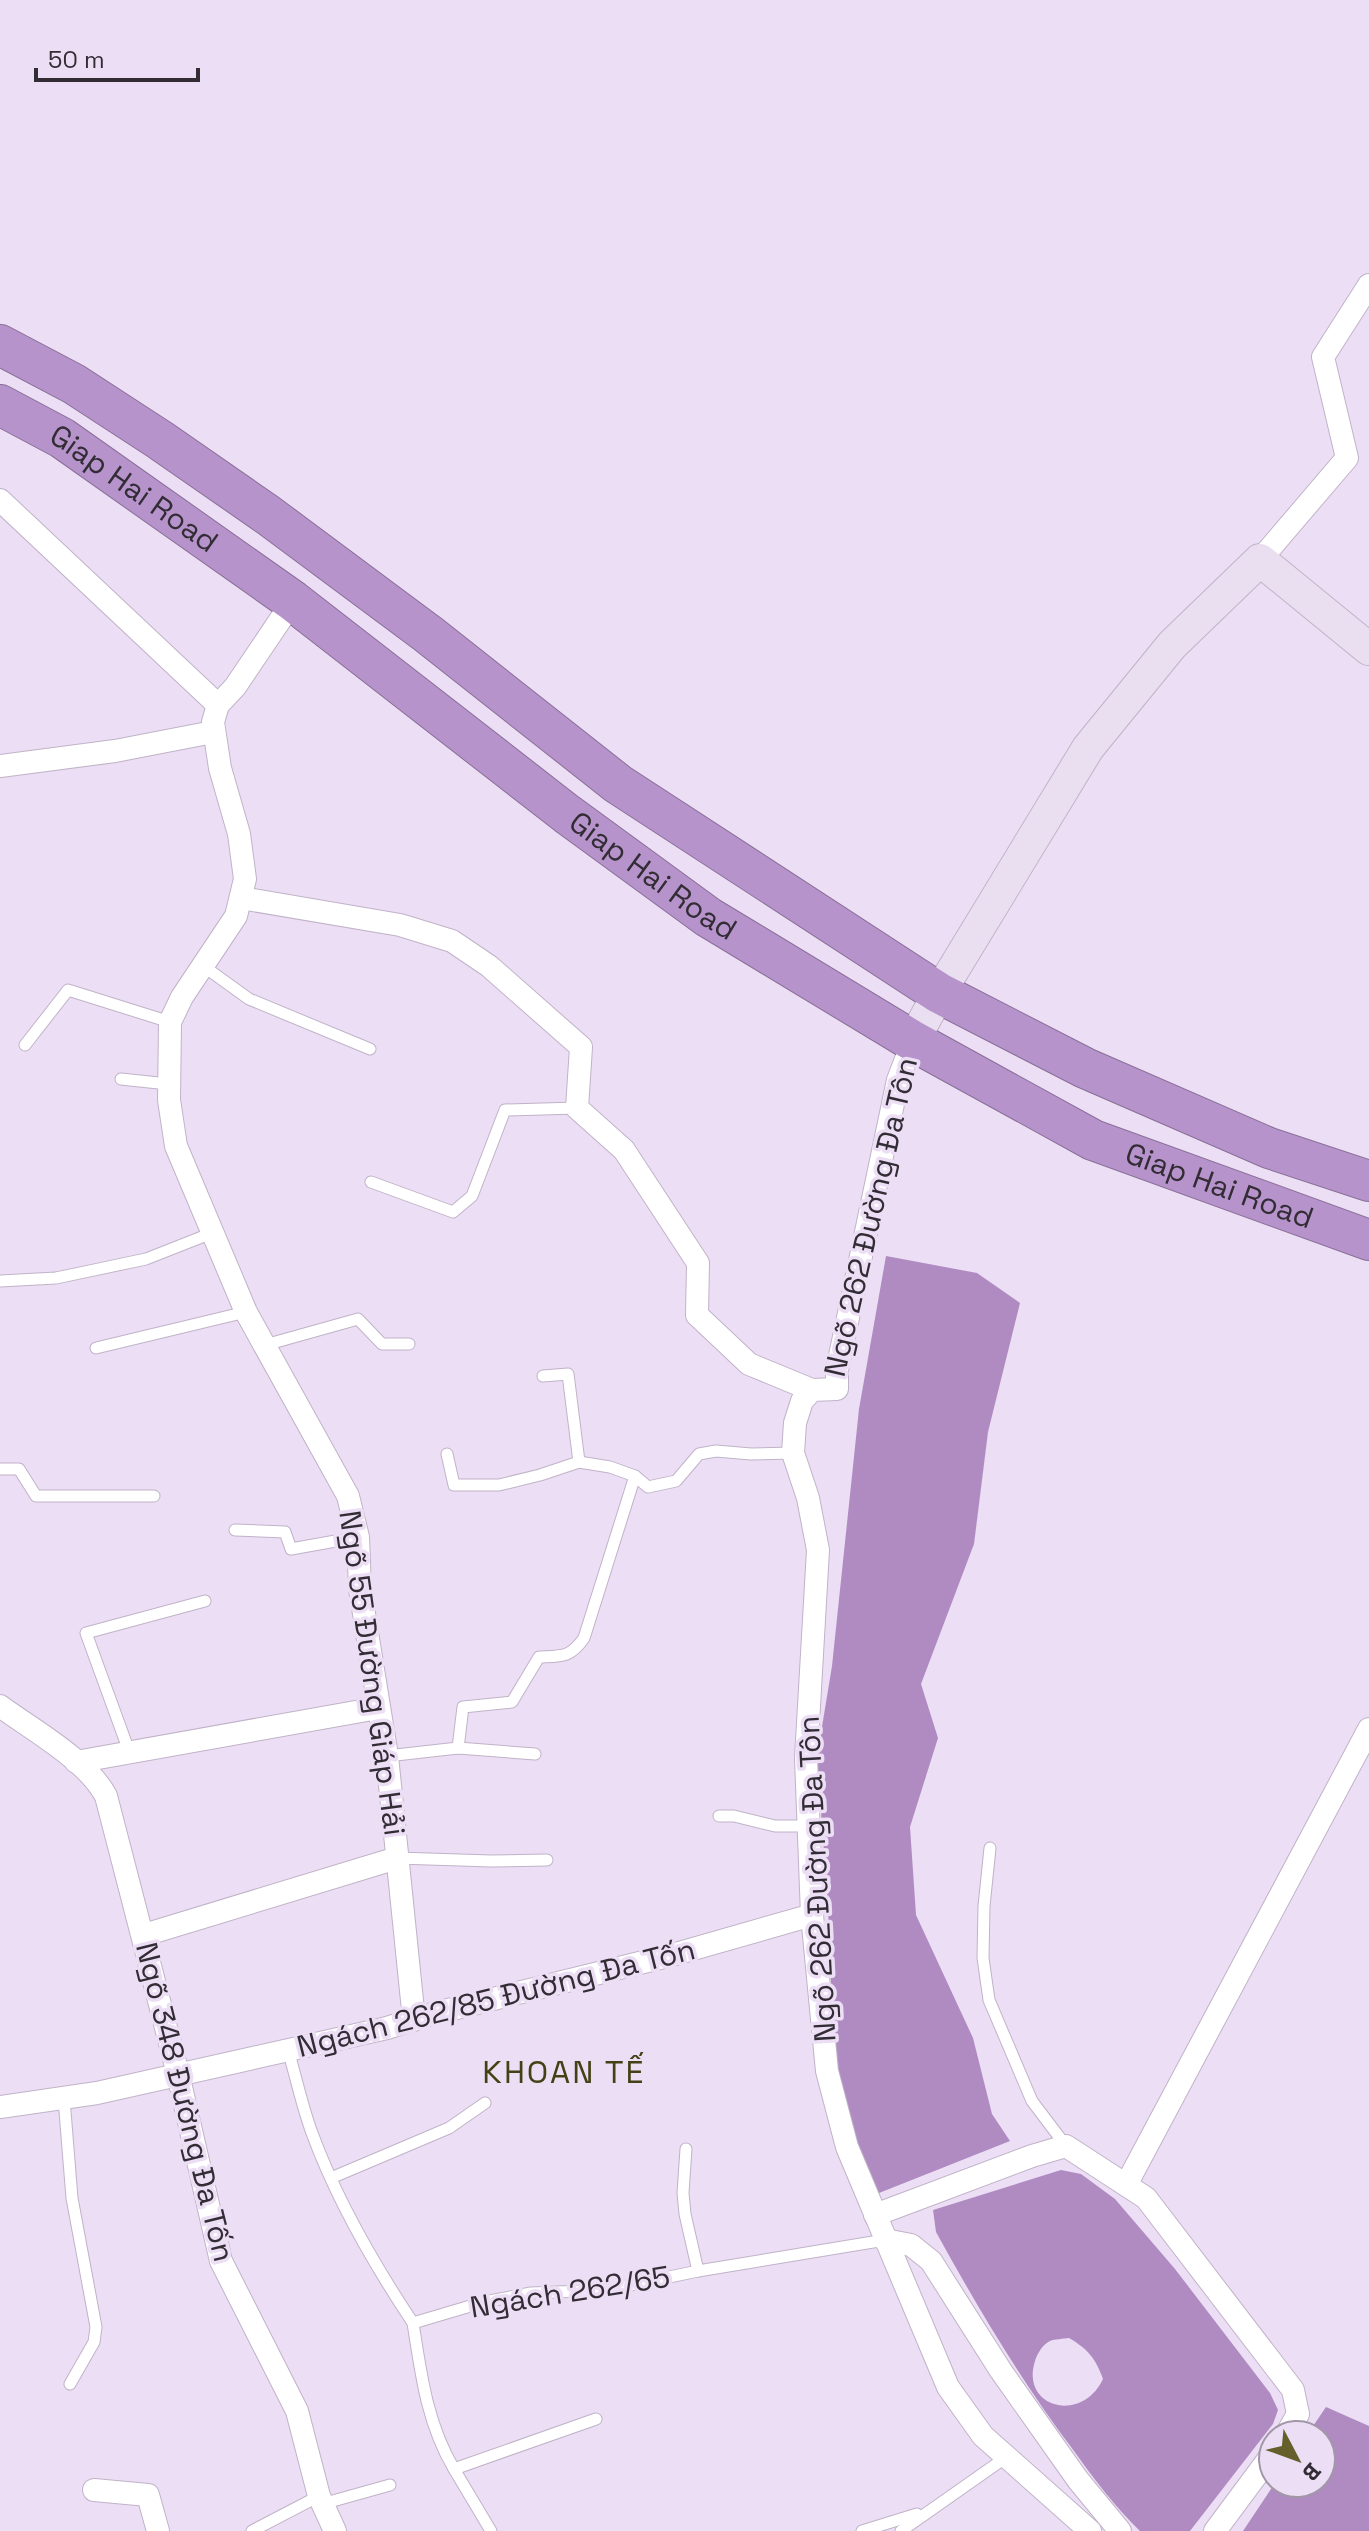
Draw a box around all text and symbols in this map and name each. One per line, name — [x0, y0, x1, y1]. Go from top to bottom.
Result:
scale bar — [36, 32, 198, 82]
text: 50 m — [48, 44, 105, 75]
street label: Giap Hai Road — [44, 415, 226, 561]
street label: Giap Hai Road — [562, 802, 744, 949]
street label: Ngõ 262 Đường Đa Tôn — [815, 1053, 926, 1380]
street label: Giap Hai Road — [1120, 1133, 1319, 1237]
street label: Ngõ 55 Đường Giáp Hải — [330, 1508, 415, 1838]
street label: Ngõ 262 Đường Đa Tôn — [788, 1715, 845, 2043]
street label: Ngách 262/85 Đường Đa Tốn — [293, 1929, 699, 2066]
street label: Ngõ 348 Đường Đa Tốn — [127, 1938, 244, 2266]
district label: KHOAN TẾ — [482, 2052, 646, 2092]
street label: Ngách 262/65 — [467, 2256, 673, 2327]
north arrow — [1257, 2419, 1337, 2499]
text: B — [1297, 2457, 1327, 2487]

